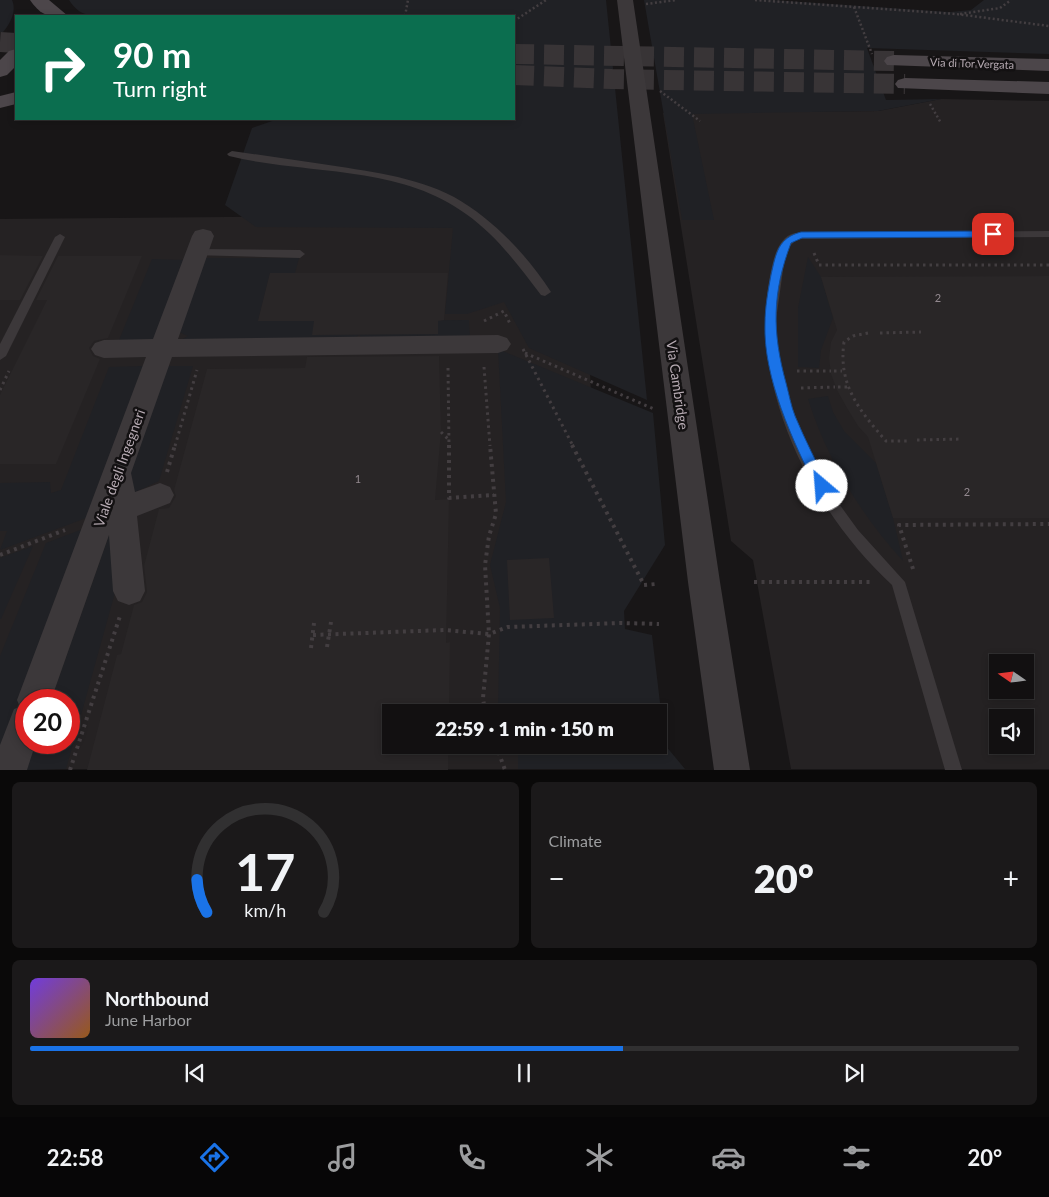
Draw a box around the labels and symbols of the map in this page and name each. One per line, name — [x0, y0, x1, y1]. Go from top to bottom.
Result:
street label: Via di Tor Vergata — [930, 55, 1014, 71]
pin — [972, 213, 1014, 255]
house number: 2 — [935, 291, 941, 304]
street label: Via Cambridge — [663, 339, 693, 431]
street label: Viale degli Ingegneri — [90, 407, 148, 529]
position arrow — [795, 459, 847, 511]
house number: 1 — [355, 472, 361, 485]
house number: 2 — [964, 485, 970, 498]
north arrow — [989, 654, 1034, 699]
speed limit sign: 20 — [15, 689, 80, 754]

